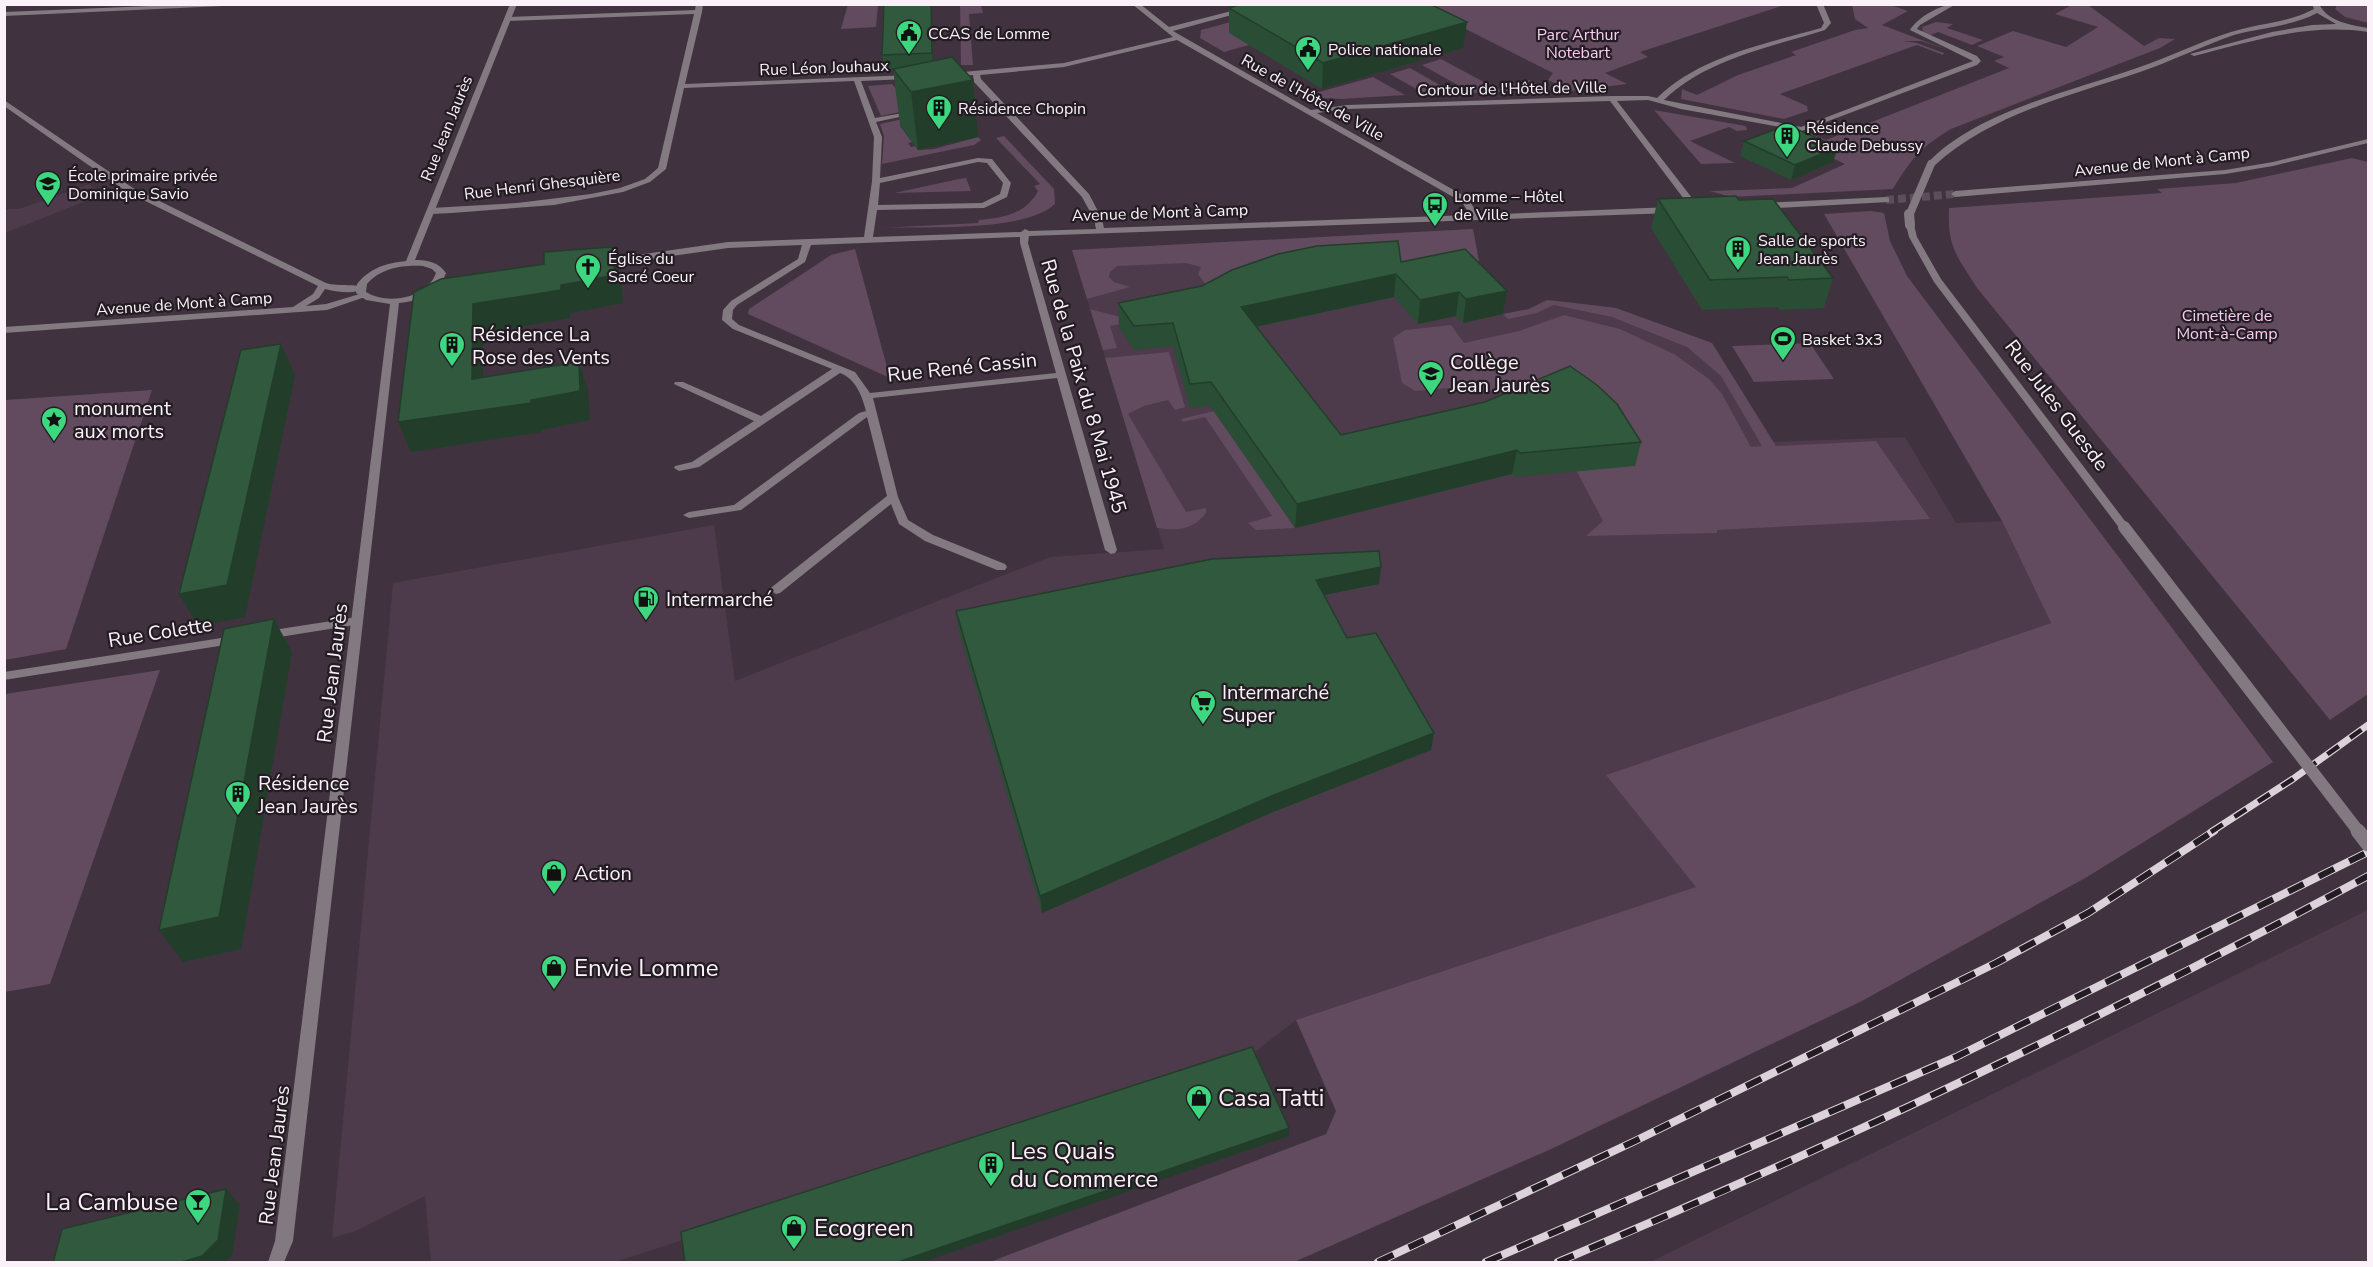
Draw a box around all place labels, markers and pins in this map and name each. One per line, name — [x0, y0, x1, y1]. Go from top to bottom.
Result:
public building icon: CCAS de Lomme — [894, 18, 924, 56]
place label: CCAS de Lomme — [928, 23, 1050, 45]
public building icon: Police nationale — [1293, 34, 1323, 72]
place label: Police nationale — [1328, 39, 1442, 61]
building icon: Résidence Chopin — [924, 93, 954, 131]
place label: Résidence Chopin — [958, 98, 1086, 120]
place label: Résidence Claude Debussy — [1806, 117, 1924, 157]
building icon: Résidence Claude Debussy — [1772, 121, 1802, 159]
place label: École primaire privée Dominique Savio — [68, 165, 218, 205]
school or university icon: École primaire privée Dominique Savio — [33, 169, 63, 207]
place label: Lomme – Hôtel de Ville — [1454, 186, 1564, 226]
bus stop icon: Lomme – Hôtel de Ville — [1420, 190, 1450, 228]
place label: Salle de sports Jean Jaurès — [1757, 230, 1866, 270]
building icon: Salle de sports Jean Jaurès — [1723, 234, 1753, 272]
place label: Église du Sacré Coeur — [608, 248, 695, 288]
church icon: Église du Sacré Coeur — [573, 252, 603, 290]
place label: Résidence La Rose des Vents — [472, 321, 610, 371]
sports icon: Basket 3x3 — [1768, 324, 1798, 362]
place label: Basket 3x3 — [1802, 329, 1883, 351]
building icon: Résidence La Rose des Vents — [437, 330, 467, 368]
place label: Collège Jean Jaurès — [1449, 349, 1550, 399]
school or university icon: Collège Jean Jaurès — [1416, 359, 1446, 397]
place label: monument aux morts — [74, 395, 172, 445]
place icon: monument aux morts — [39, 405, 69, 443]
fuel station icon: Intermarché — [631, 584, 661, 622]
place label: Intermarché — [666, 586, 773, 613]
place label: Intermarché Super — [1222, 679, 1329, 729]
supermarket icon: Intermarché Super — [1188, 688, 1218, 726]
place label: Résidence Jean Jaurès — [257, 770, 358, 820]
building icon: Résidence Jean Jaurès — [223, 779, 253, 817]
shop icon: Action — [539, 858, 569, 896]
place label: Action — [574, 860, 632, 887]
place label: Envie Lomme — [574, 952, 718, 984]
shop icon: Envie Lomme — [539, 953, 569, 991]
place label: Casa Tatti — [1218, 1082, 1324, 1114]
shop icon: Casa Tatti — [1184, 1083, 1214, 1121]
place label: Les Quais du Commerce — [1010, 1135, 1158, 1195]
building icon: Les Quais du Commerce — [976, 1150, 1006, 1188]
place label: La Cambuse — [45, 1186, 178, 1218]
bar icon: La Cambuse — [183, 1187, 213, 1225]
place label: Ecogreen — [814, 1212, 914, 1244]
shop icon: Ecogreen — [779, 1213, 809, 1251]

